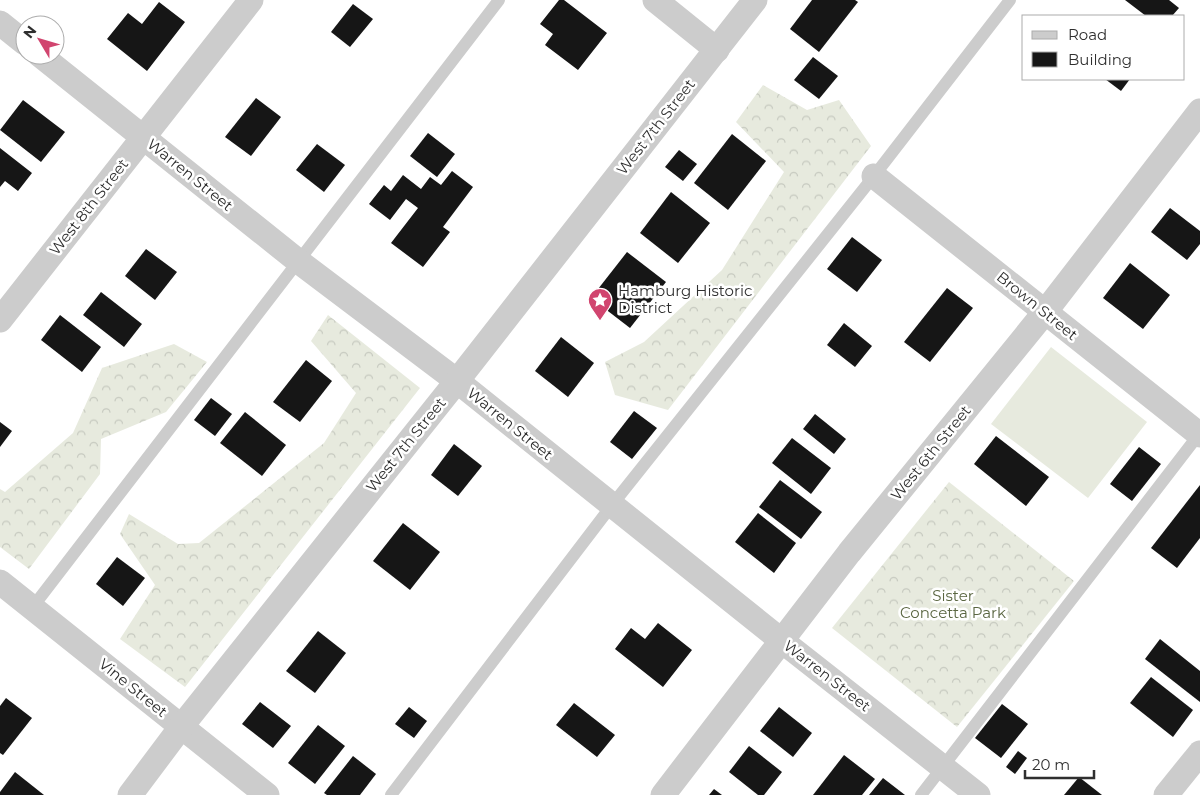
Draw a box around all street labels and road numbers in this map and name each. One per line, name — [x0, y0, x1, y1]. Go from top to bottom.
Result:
street label: West 7th Street — [612, 75, 699, 178]
street label: Warren Street — [144, 134, 237, 215]
street label: West 8th Street — [45, 155, 132, 259]
street label: Brown Street — [993, 267, 1082, 344]
street label: Warren Street — [464, 383, 557, 464]
street label: West 7th Street — [362, 393, 450, 496]
street label: West 6th Street — [886, 401, 975, 504]
street label: Warren Street — [780, 636, 874, 715]
street label: Vine Street — [95, 654, 171, 721]

